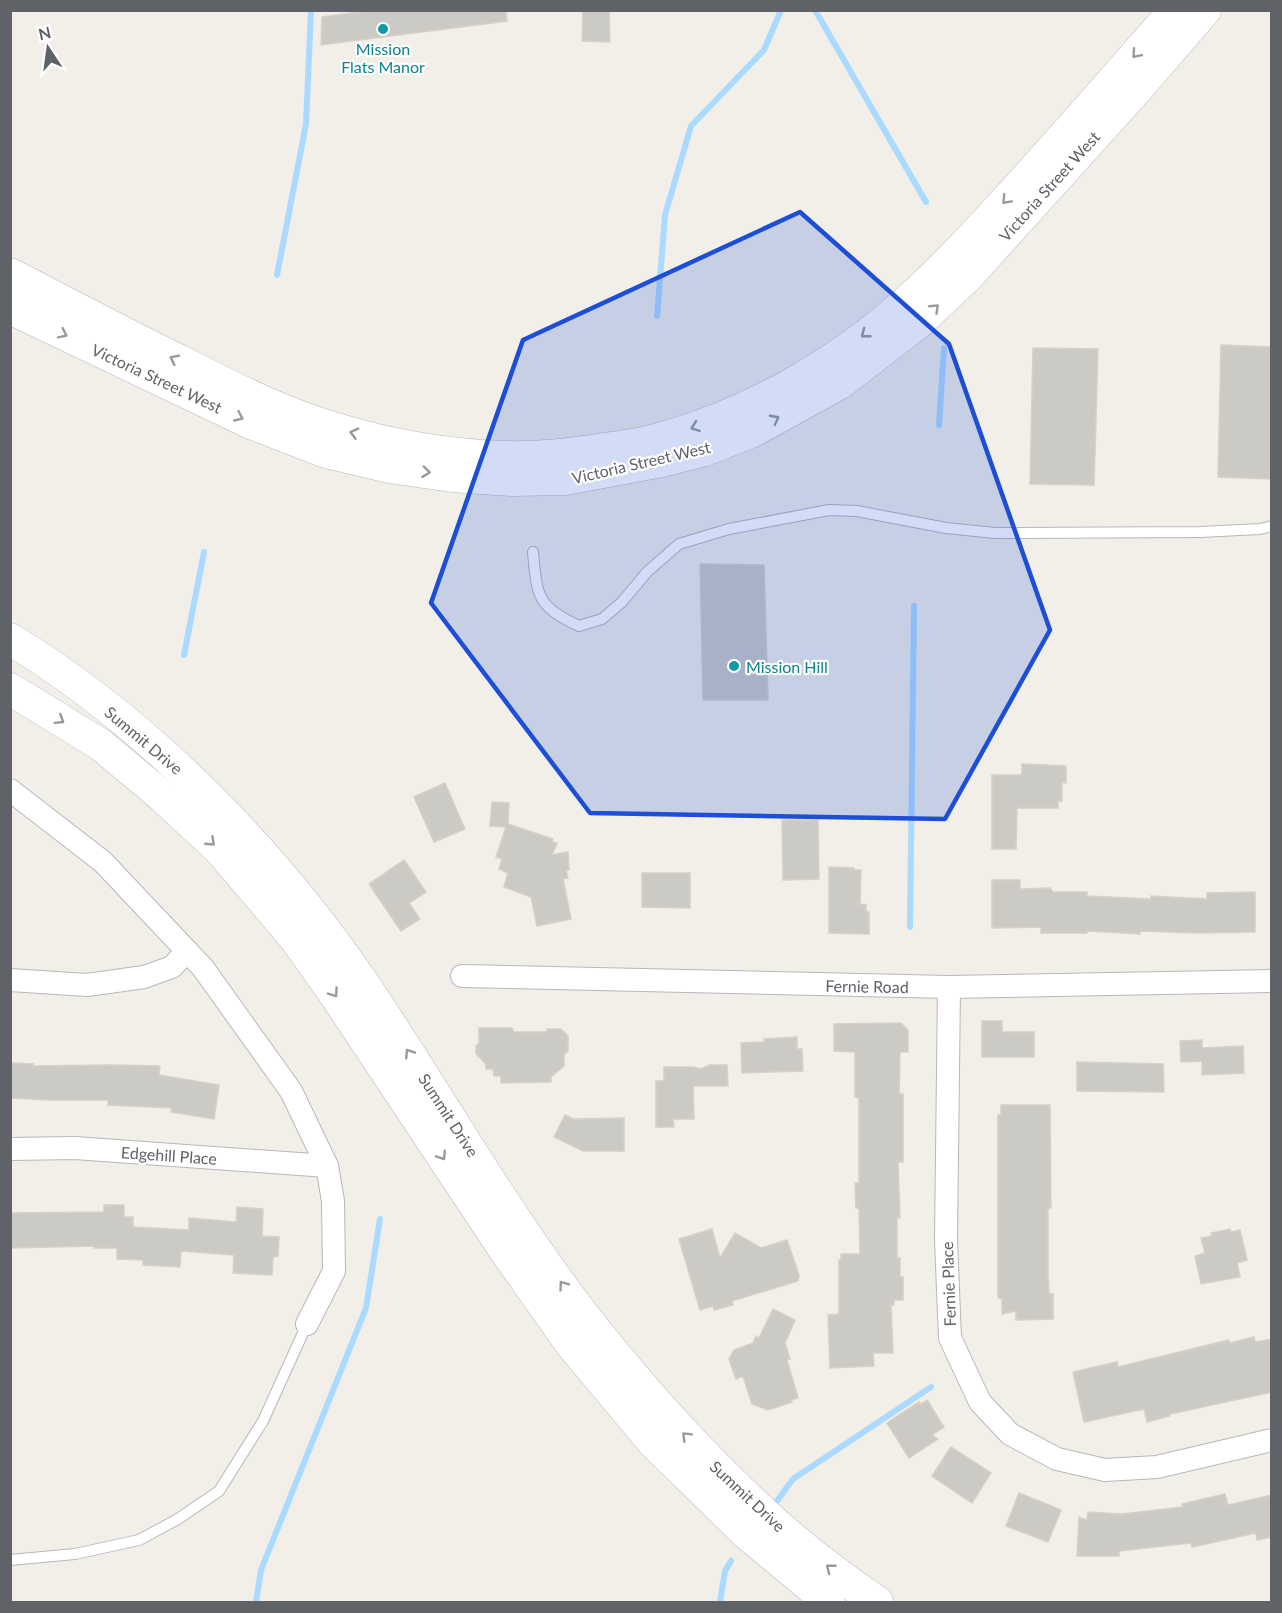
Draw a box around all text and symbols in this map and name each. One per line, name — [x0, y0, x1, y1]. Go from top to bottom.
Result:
north arrow — [18, 18, 78, 78]
text: N — [36, 22, 53, 44]
marker: Mission Flats Manor — [376, 22, 390, 36]
place label: Mission Flats Manor — [341, 39, 425, 76]
one-way arrow — [1132, 48, 1143, 58]
street label: Victoria Street West — [995, 127, 1104, 245]
one-way arrow — [1002, 193, 1013, 204]
one-way arrow — [927, 304, 938, 315]
one-way arrow — [57, 326, 68, 338]
one-way arrow — [861, 327, 872, 338]
street label: Victoria Street West — [89, 339, 225, 417]
one-way arrow — [170, 354, 181, 366]
one-way arrow — [233, 410, 244, 422]
one-way arrow — [769, 415, 780, 426]
one-way arrow — [690, 420, 701, 433]
one-way arrow — [349, 428, 359, 441]
street label: Victoria Street West — [570, 437, 712, 487]
one-way arrow — [421, 466, 430, 478]
place label: Mission Hill — [746, 657, 828, 676]
marker: Mission Hill — [727, 659, 741, 673]
street label: Summit Drive — [101, 702, 187, 778]
one-way arrow — [54, 712, 64, 724]
one-way arrow — [205, 835, 215, 846]
street label: Fernie Road — [825, 976, 909, 996]
one-way arrow — [327, 987, 338, 998]
one-way arrow — [404, 1049, 416, 1059]
street label: Summit Drive — [415, 1070, 483, 1160]
street label: Edgehill Place — [120, 1142, 218, 1168]
one-way arrow — [435, 1149, 446, 1160]
street label: Fernie Place — [937, 1241, 959, 1327]
one-way arrow — [559, 1281, 570, 1292]
one-way arrow — [683, 1433, 694, 1444]
street label: Summit Drive — [707, 1456, 789, 1536]
one-way arrow — [826, 1565, 837, 1576]

